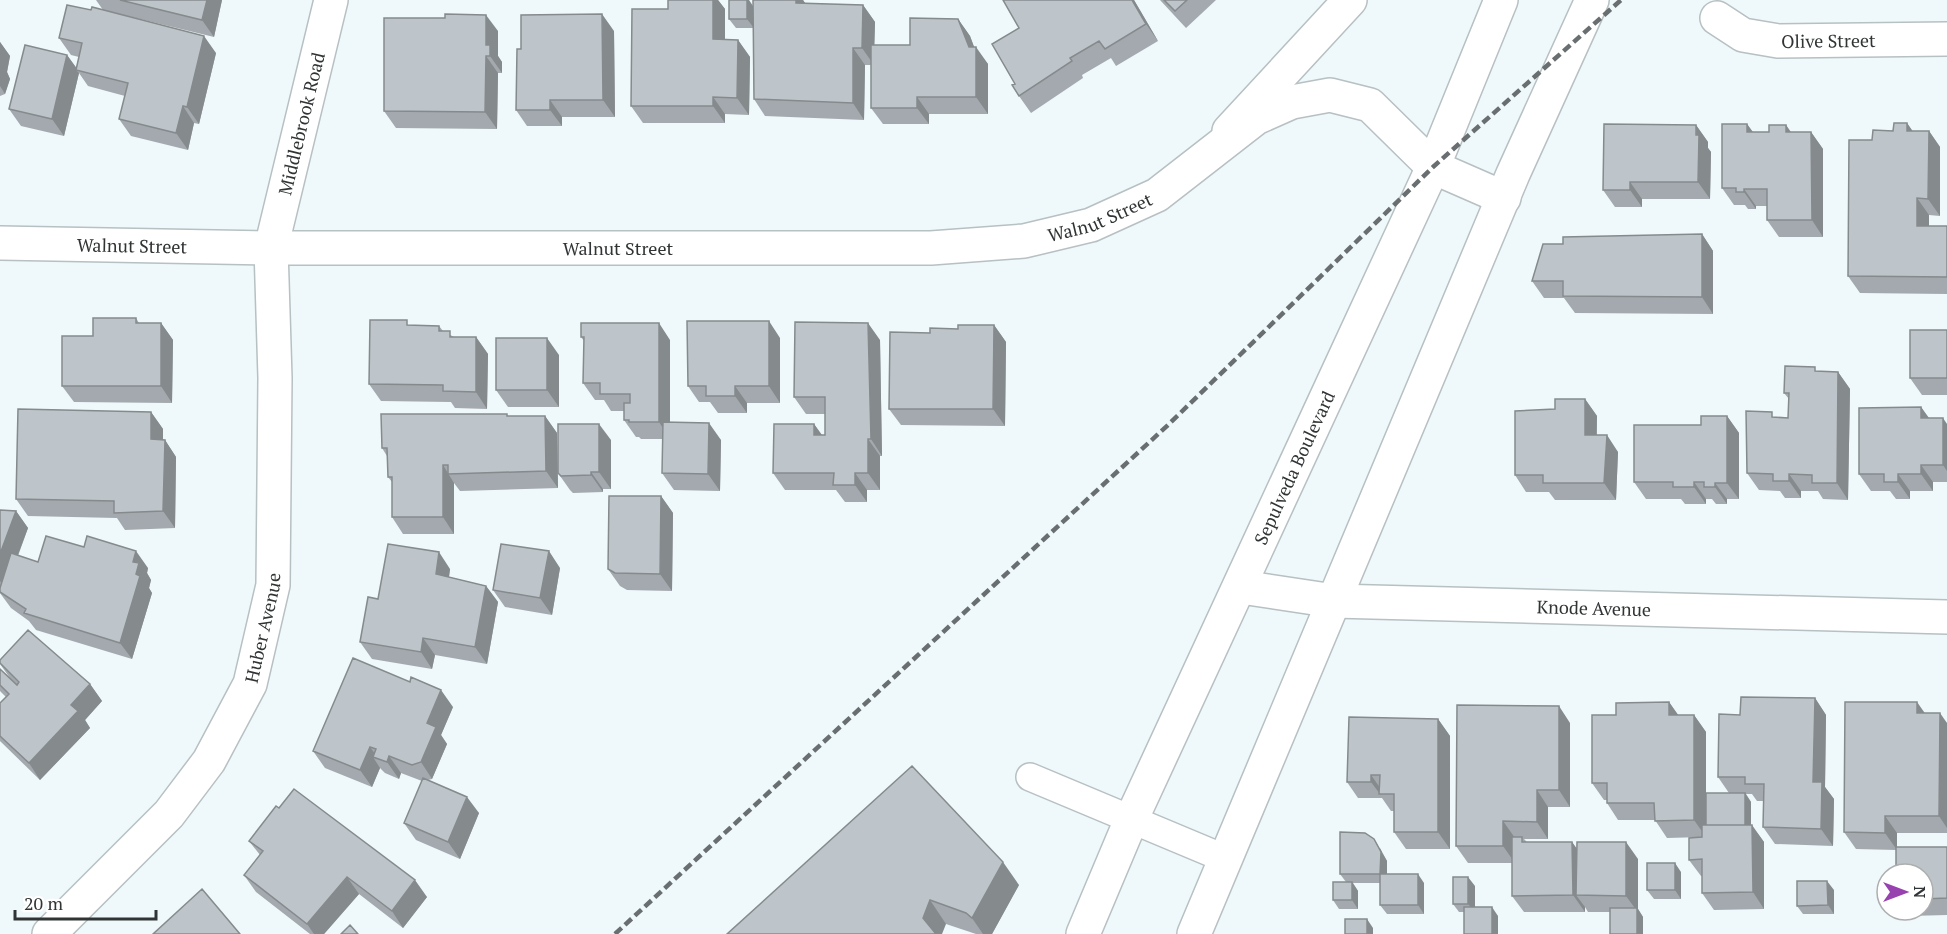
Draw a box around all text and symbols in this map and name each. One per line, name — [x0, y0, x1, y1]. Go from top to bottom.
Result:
street label: Olive Street — [1781, 28, 1876, 53]
street label: Middlebrook Road — [272, 50, 330, 197]
street label: Walnut Street — [1045, 187, 1156, 247]
street label: Walnut Street — [77, 232, 188, 258]
street label: Walnut Street — [563, 236, 673, 260]
street label: Sepulveda Boulevard — [1248, 387, 1340, 548]
street label: Huber Avenue — [239, 573, 285, 685]
street label: Knode Avenue — [1536, 594, 1651, 621]
north arrow — [1875, 862, 1935, 922]
scale bar — [15, 883, 156, 921]
text: N — [1909, 886, 1931, 898]
text: 20 m — [24, 891, 64, 915]

